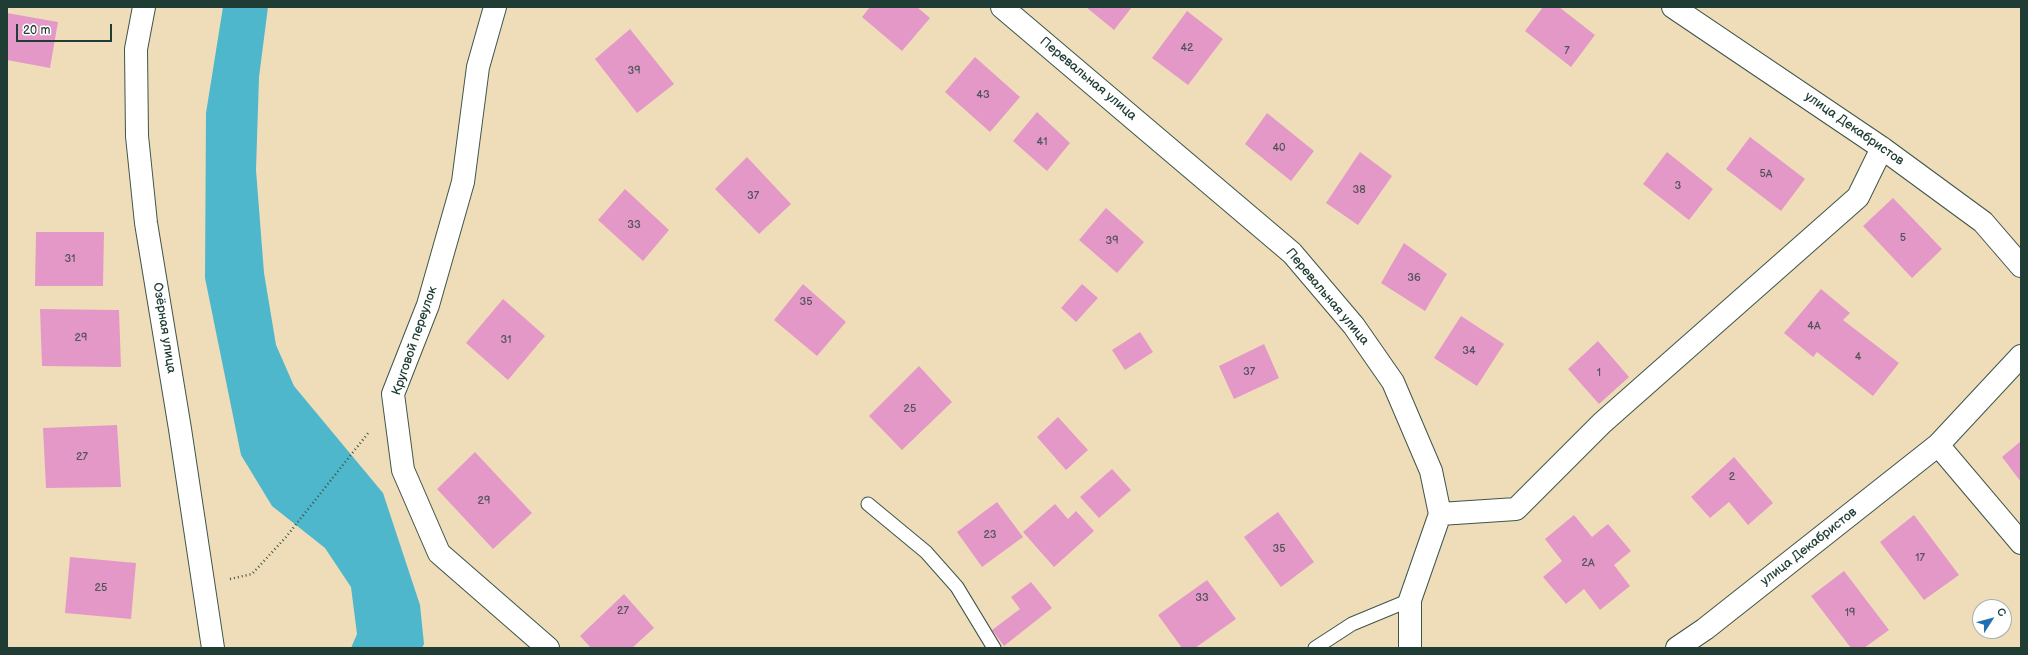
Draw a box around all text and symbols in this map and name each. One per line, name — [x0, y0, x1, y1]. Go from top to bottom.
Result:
scale bar — [18, 16, 114, 42]
text: 20 m — [23, 23, 50, 38]
street label: Перевальная улица — [1036, 34, 1140, 124]
house number: 42 — [1180, 41, 1194, 55]
house number: 7 — [1564, 44, 1570, 58]
house number: 39 — [627, 64, 641, 78]
house number: 43 — [976, 88, 990, 102]
street label: улица Декабристов — [1801, 89, 1907, 169]
house number: 41 — [1037, 135, 1047, 149]
house number: 40 — [1272, 141, 1286, 155]
house number: 5А — [1760, 167, 1772, 181]
house number: 3 — [1675, 179, 1681, 193]
house number: 38 — [1352, 183, 1366, 197]
house number: 37 — [747, 189, 759, 203]
house number: 33 — [627, 218, 641, 232]
house number: 5 — [1900, 231, 1906, 245]
house number: 39 — [1105, 234, 1119, 248]
street label: Перевальная улица — [1282, 245, 1372, 349]
house number: 31 — [64, 252, 76, 266]
house number: 36 — [1407, 271, 1421, 285]
street label: Озёрная улица — [149, 281, 179, 375]
street label: Круговой переулок — [389, 284, 441, 398]
house number: 35 — [799, 295, 813, 309]
house number: 4А — [1807, 319, 1821, 333]
house number: 29 — [75, 331, 87, 345]
house number: 31 — [500, 333, 512, 347]
house number: 34 — [1462, 344, 1476, 358]
house number: 4 — [1855, 350, 1861, 364]
house number: 37 — [1243, 365, 1255, 379]
house number: 1 — [1597, 366, 1601, 380]
house number: 25 — [904, 402, 916, 416]
house number: 27 — [76, 450, 88, 464]
house number: 2 — [1729, 470, 1735, 484]
house number: 29 — [478, 494, 490, 508]
street label: улица Декабристов — [1758, 505, 1860, 589]
house number: 23 — [983, 528, 997, 542]
house number: 35 — [1272, 542, 1286, 556]
house number: 17 — [1915, 551, 1925, 565]
house number: 2А — [1581, 556, 1595, 570]
house number: 25 — [95, 581, 107, 595]
house number: 33 — [1195, 591, 1209, 605]
north arrow — [1972, 599, 2012, 639]
house number: 27 — [617, 604, 629, 618]
text: С — [1994, 605, 2009, 619]
house number: 19 — [1845, 606, 1855, 620]

